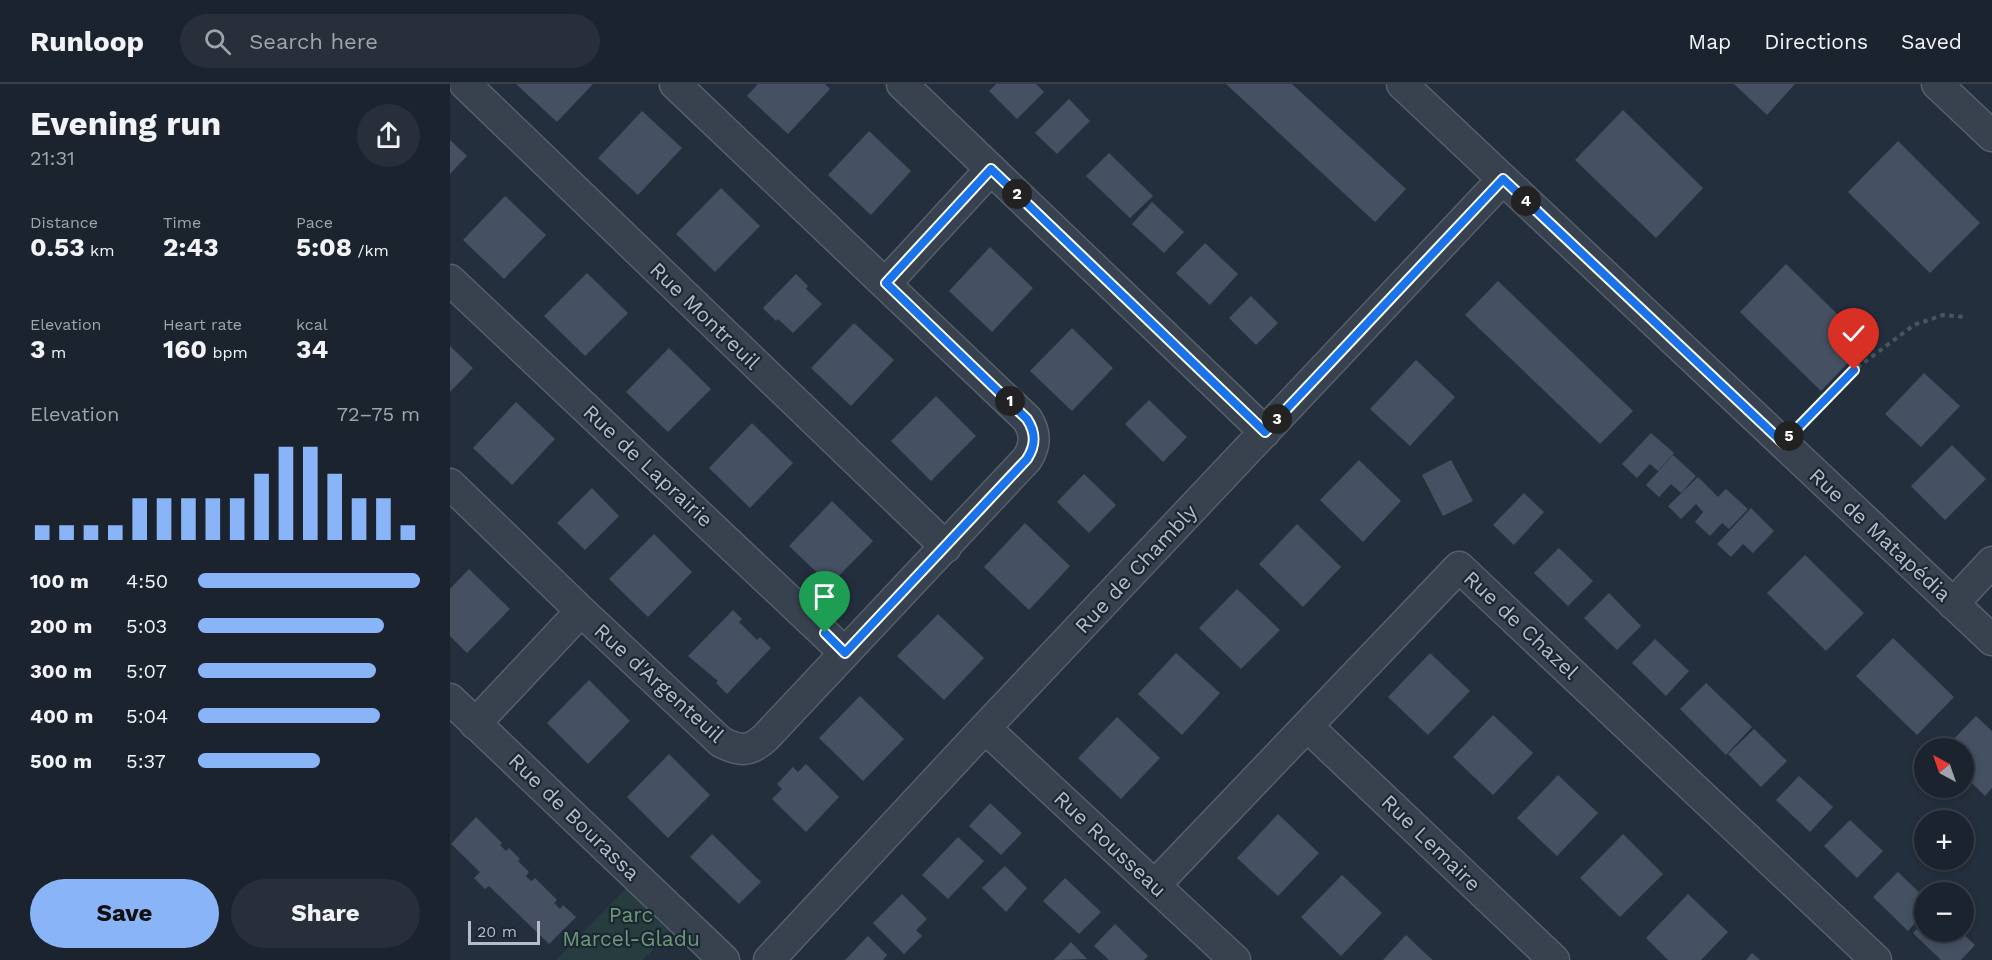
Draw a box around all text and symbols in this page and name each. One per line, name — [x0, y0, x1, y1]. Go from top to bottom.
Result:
search box — [180, 14, 600, 68]
text: Runloop — [30, 25, 144, 58]
icon: search — [201, 25, 234, 58]
text: Search here — [249, 29, 378, 54]
text: Map — [1688, 29, 1731, 54]
text: Directions — [1764, 29, 1868, 54]
text: Saved — [1901, 29, 1962, 54]
text: Evening run — [30, 104, 221, 143]
button: share — [357, 104, 420, 167]
text: 21:31 — [30, 146, 75, 170]
pin: 2 — [1002, 179, 1032, 209]
text: 2 — [1012, 184, 1022, 203]
pin: 4 — [1511, 186, 1541, 216]
text: 4 — [1521, 191, 1531, 210]
text: Distance — [30, 213, 98, 232]
text: Time — [163, 213, 201, 232]
text: Pace — [296, 213, 333, 232]
text: 0.53 — [30, 232, 85, 262]
text: 2:43 — [163, 232, 219, 262]
text: 5:08 — [296, 232, 352, 262]
text: km — [85, 241, 114, 260]
text: /km — [352, 241, 389, 260]
street label: Rue Montreuil — [645, 257, 766, 375]
pin — [1828, 308, 1879, 370]
text: Elevation — [30, 315, 101, 334]
text: Heart rate — [163, 315, 242, 334]
text: kcal — [296, 315, 328, 334]
icon: check — [1837, 317, 1870, 350]
text: 3 — [30, 334, 45, 364]
text: 160 — [163, 334, 207, 364]
text: 34 — [296, 334, 328, 364]
text: m — [45, 343, 66, 362]
text: bpm — [207, 343, 248, 362]
pin: 1 — [995, 386, 1025, 416]
text: 1 — [1007, 391, 1013, 410]
street label: Rue de Laprairie — [578, 399, 718, 532]
text: Elevation — [30, 402, 119, 426]
text: 72–75 m — [337, 402, 420, 426]
pin: 3 — [1262, 404, 1292, 434]
text: 3 — [1272, 409, 1282, 428]
pin: 5 — [1774, 421, 1804, 451]
text: 5 — [1784, 426, 1794, 445]
street label: Rue de Matapédia — [1804, 463, 1956, 607]
street label: Rue de Chambly — [1069, 499, 1202, 638]
street label: Rue de Chazel — [1459, 565, 1584, 684]
text: 100 m — [30, 569, 89, 593]
text: 4:50 — [126, 569, 168, 593]
pin — [799, 571, 850, 633]
icon: arrive — [808, 580, 841, 613]
text: 200 m — [30, 614, 92, 638]
text: 5:03 — [126, 614, 167, 638]
street label: Rue d'Argenteuil — [589, 618, 730, 748]
text: 300 m — [30, 659, 92, 683]
text: 5:07 — [126, 659, 167, 683]
text: 400 m — [30, 704, 93, 728]
text: 5:04 — [126, 704, 168, 728]
north arrow — [1914, 738, 1974, 798]
map controls — [1914, 738, 1974, 942]
street label: Rue de Bourassa — [504, 748, 645, 885]
text: 500 m — [30, 749, 92, 773]
text: 5:37 — [126, 749, 166, 773]
street label: Rue Rousseau — [1049, 785, 1172, 902]
street label: Rue Lemaire — [1377, 789, 1486, 896]
button: + — [1914, 810, 1974, 870]
button: Save — [30, 879, 219, 948]
button: Share — [231, 879, 420, 948]
button: − — [1914, 882, 1974, 942]
park label: Parc Marcel-Gladu — [562, 902, 700, 951]
scale bar — [468, 918, 540, 946]
text: 20 m — [477, 922, 517, 941]

